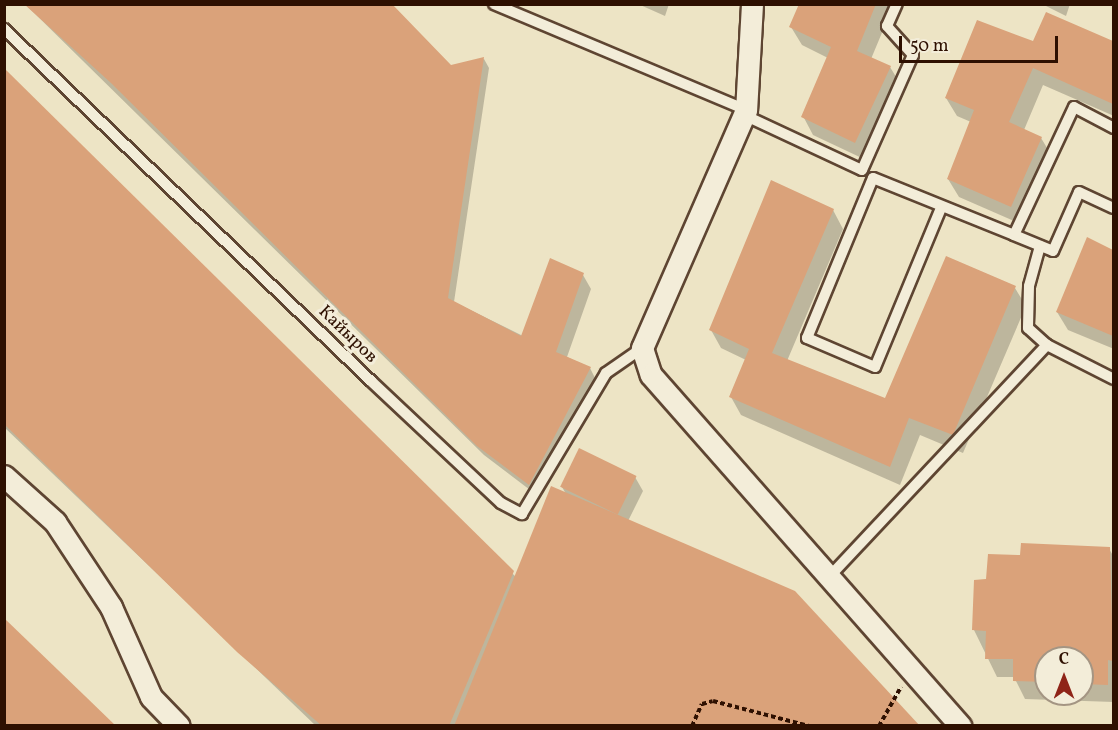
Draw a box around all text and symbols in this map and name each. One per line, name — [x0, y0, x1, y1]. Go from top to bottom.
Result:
scale bar — [902, 24, 1061, 62]
text: 50 m — [910, 34, 949, 59]
street label: Кайыров — [313, 302, 381, 368]
north arrow — [1034, 646, 1094, 706]
text: С — [1059, 649, 1069, 671]

